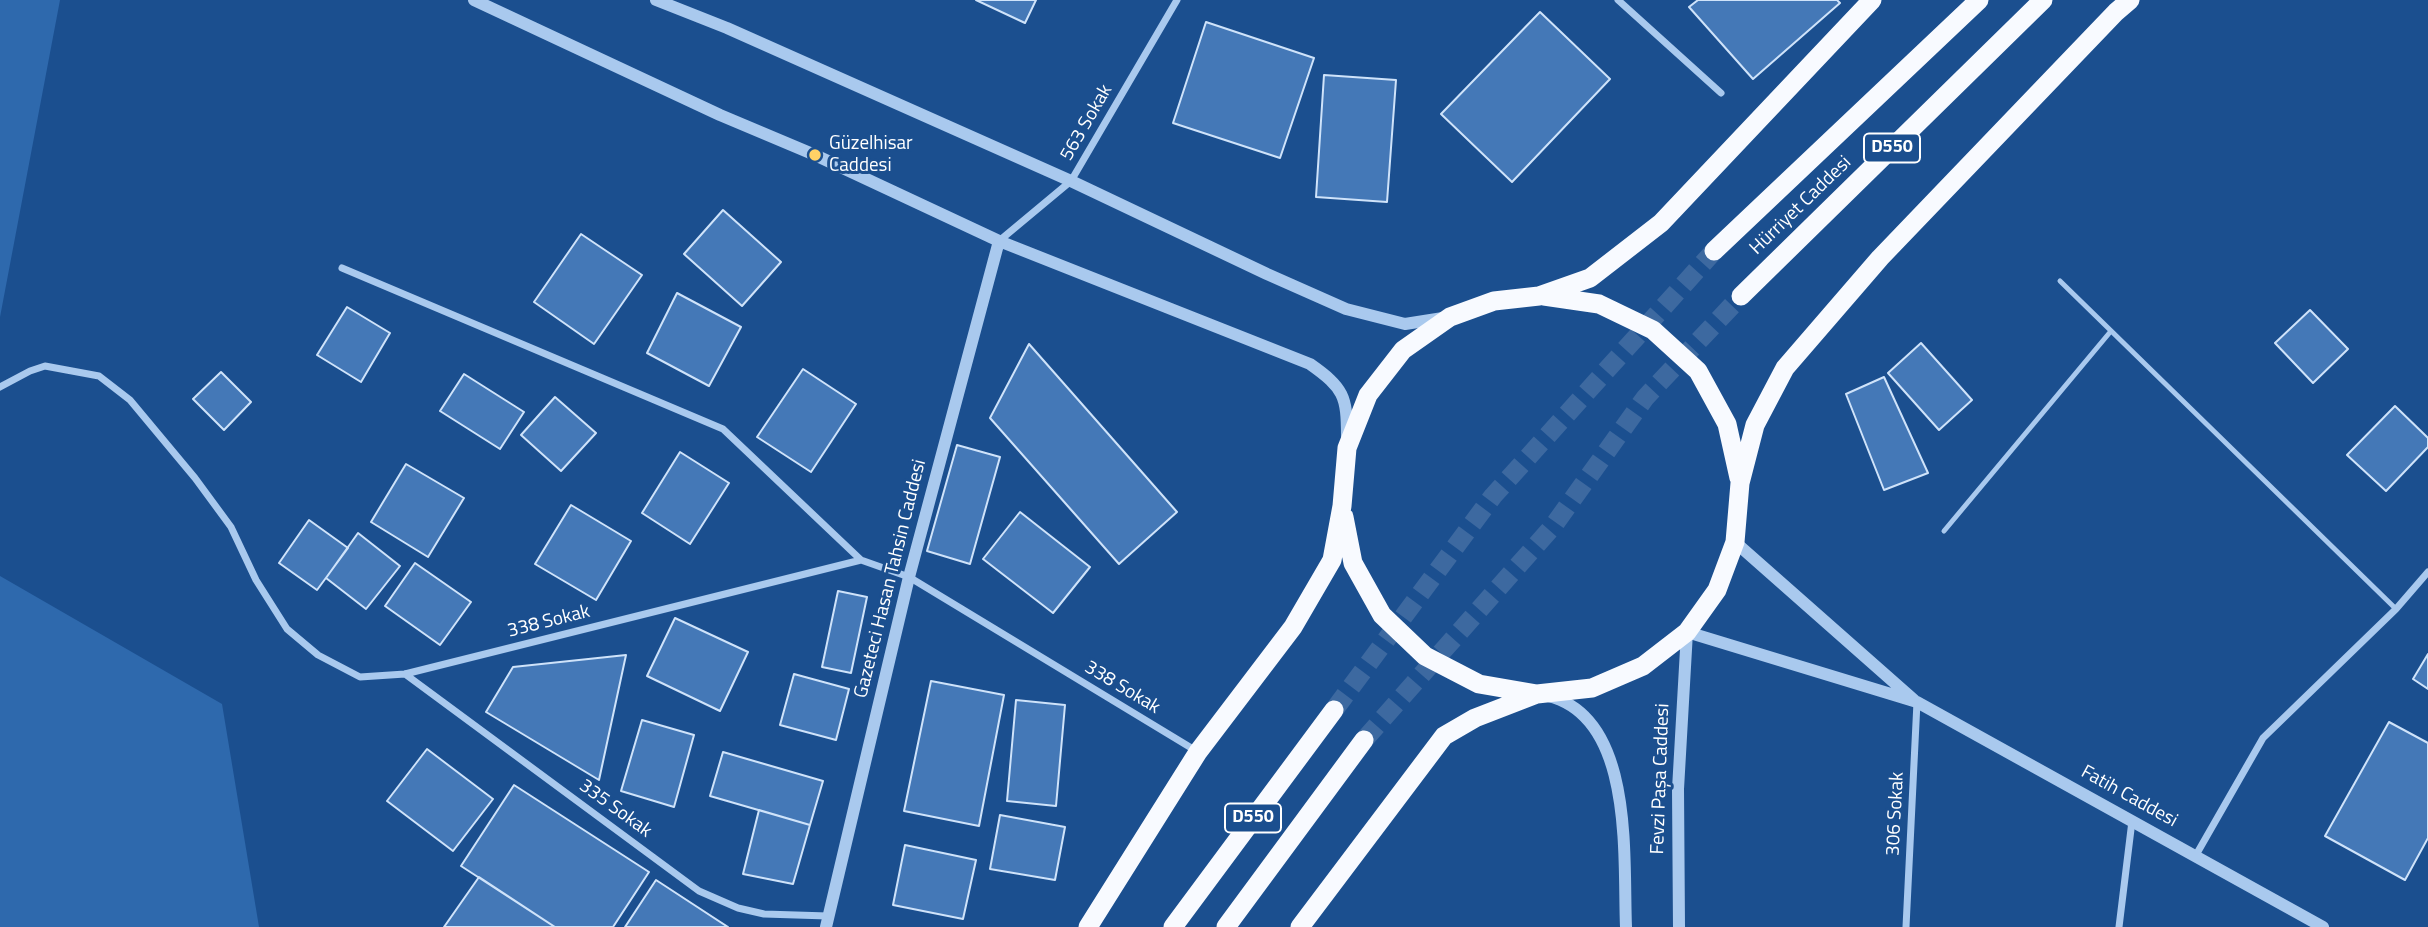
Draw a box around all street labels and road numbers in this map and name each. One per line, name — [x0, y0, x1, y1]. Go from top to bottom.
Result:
street label: 563 Sokak — [1056, 81, 1118, 165]
road number: D550 — [1864, 134, 1920, 162]
street label: Hürriyet Caddesi — [1746, 152, 1856, 260]
street label: Gazeteci Hasan Tahsin Caddesi — [850, 457, 932, 701]
street label: 338 Sokak — [505, 601, 593, 643]
street label: 338 Sokak — [1080, 657, 1164, 719]
street label: Fevzi Paşa Caddesi — [1647, 703, 1675, 855]
street label: Fatih Caddesi — [2077, 761, 2181, 833]
street label: 306 Sokak — [1882, 771, 1910, 857]
street label: 335 Sokak — [574, 775, 656, 843]
road number: D550 — [1225, 804, 1281, 832]

